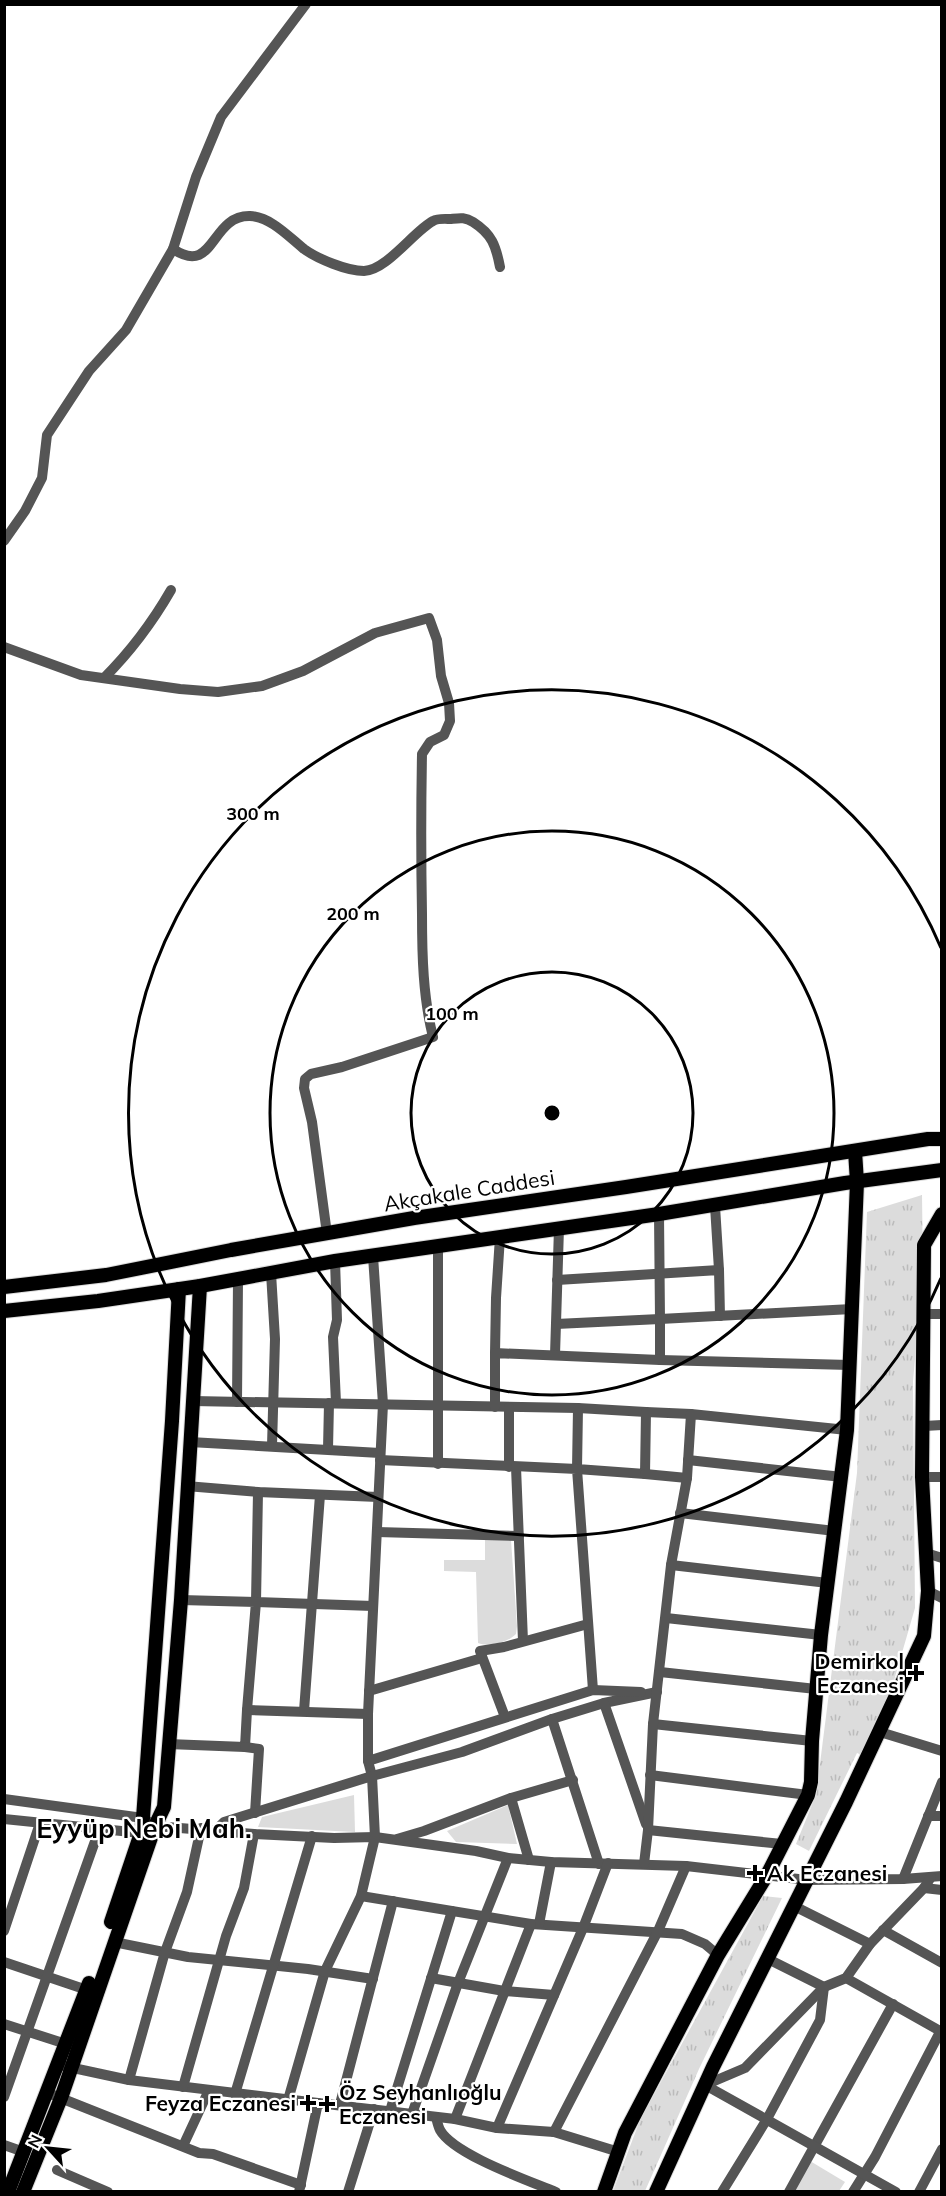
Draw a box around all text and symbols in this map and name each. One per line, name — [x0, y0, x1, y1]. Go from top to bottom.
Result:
text: 300 m — [226, 802, 280, 825]
text: 200 m — [326, 902, 380, 925]
text: 100 m — [425, 1002, 479, 1025]
centre of rings — [542, 1103, 562, 1123]
street label: Akçakale Caddesi — [382, 1164, 556, 1216]
place label: Demirkol Eczanesi — [815, 1648, 904, 1698]
marker: Demirkol Eczanesi — [909, 1666, 923, 1680]
district label: Eyyüp Nebi Mah. — [36, 1811, 252, 1845]
place label: Ak Eczanesi — [767, 1860, 887, 1886]
marker: Ak Eczanesi — [748, 1866, 762, 1880]
place label: Öz Seyhanlıoğlu Eczanesi — [339, 2079, 501, 2129]
place label: Feyza Eczanesi — [145, 2090, 296, 2116]
marker: Feyza Eczanesi — [301, 2096, 315, 2110]
marker: Öz Seyhanlıoğlu Eczanesi — [320, 2097, 334, 2111]
north arrow — [18, 2118, 78, 2178]
text: N — [23, 2131, 46, 2151]

